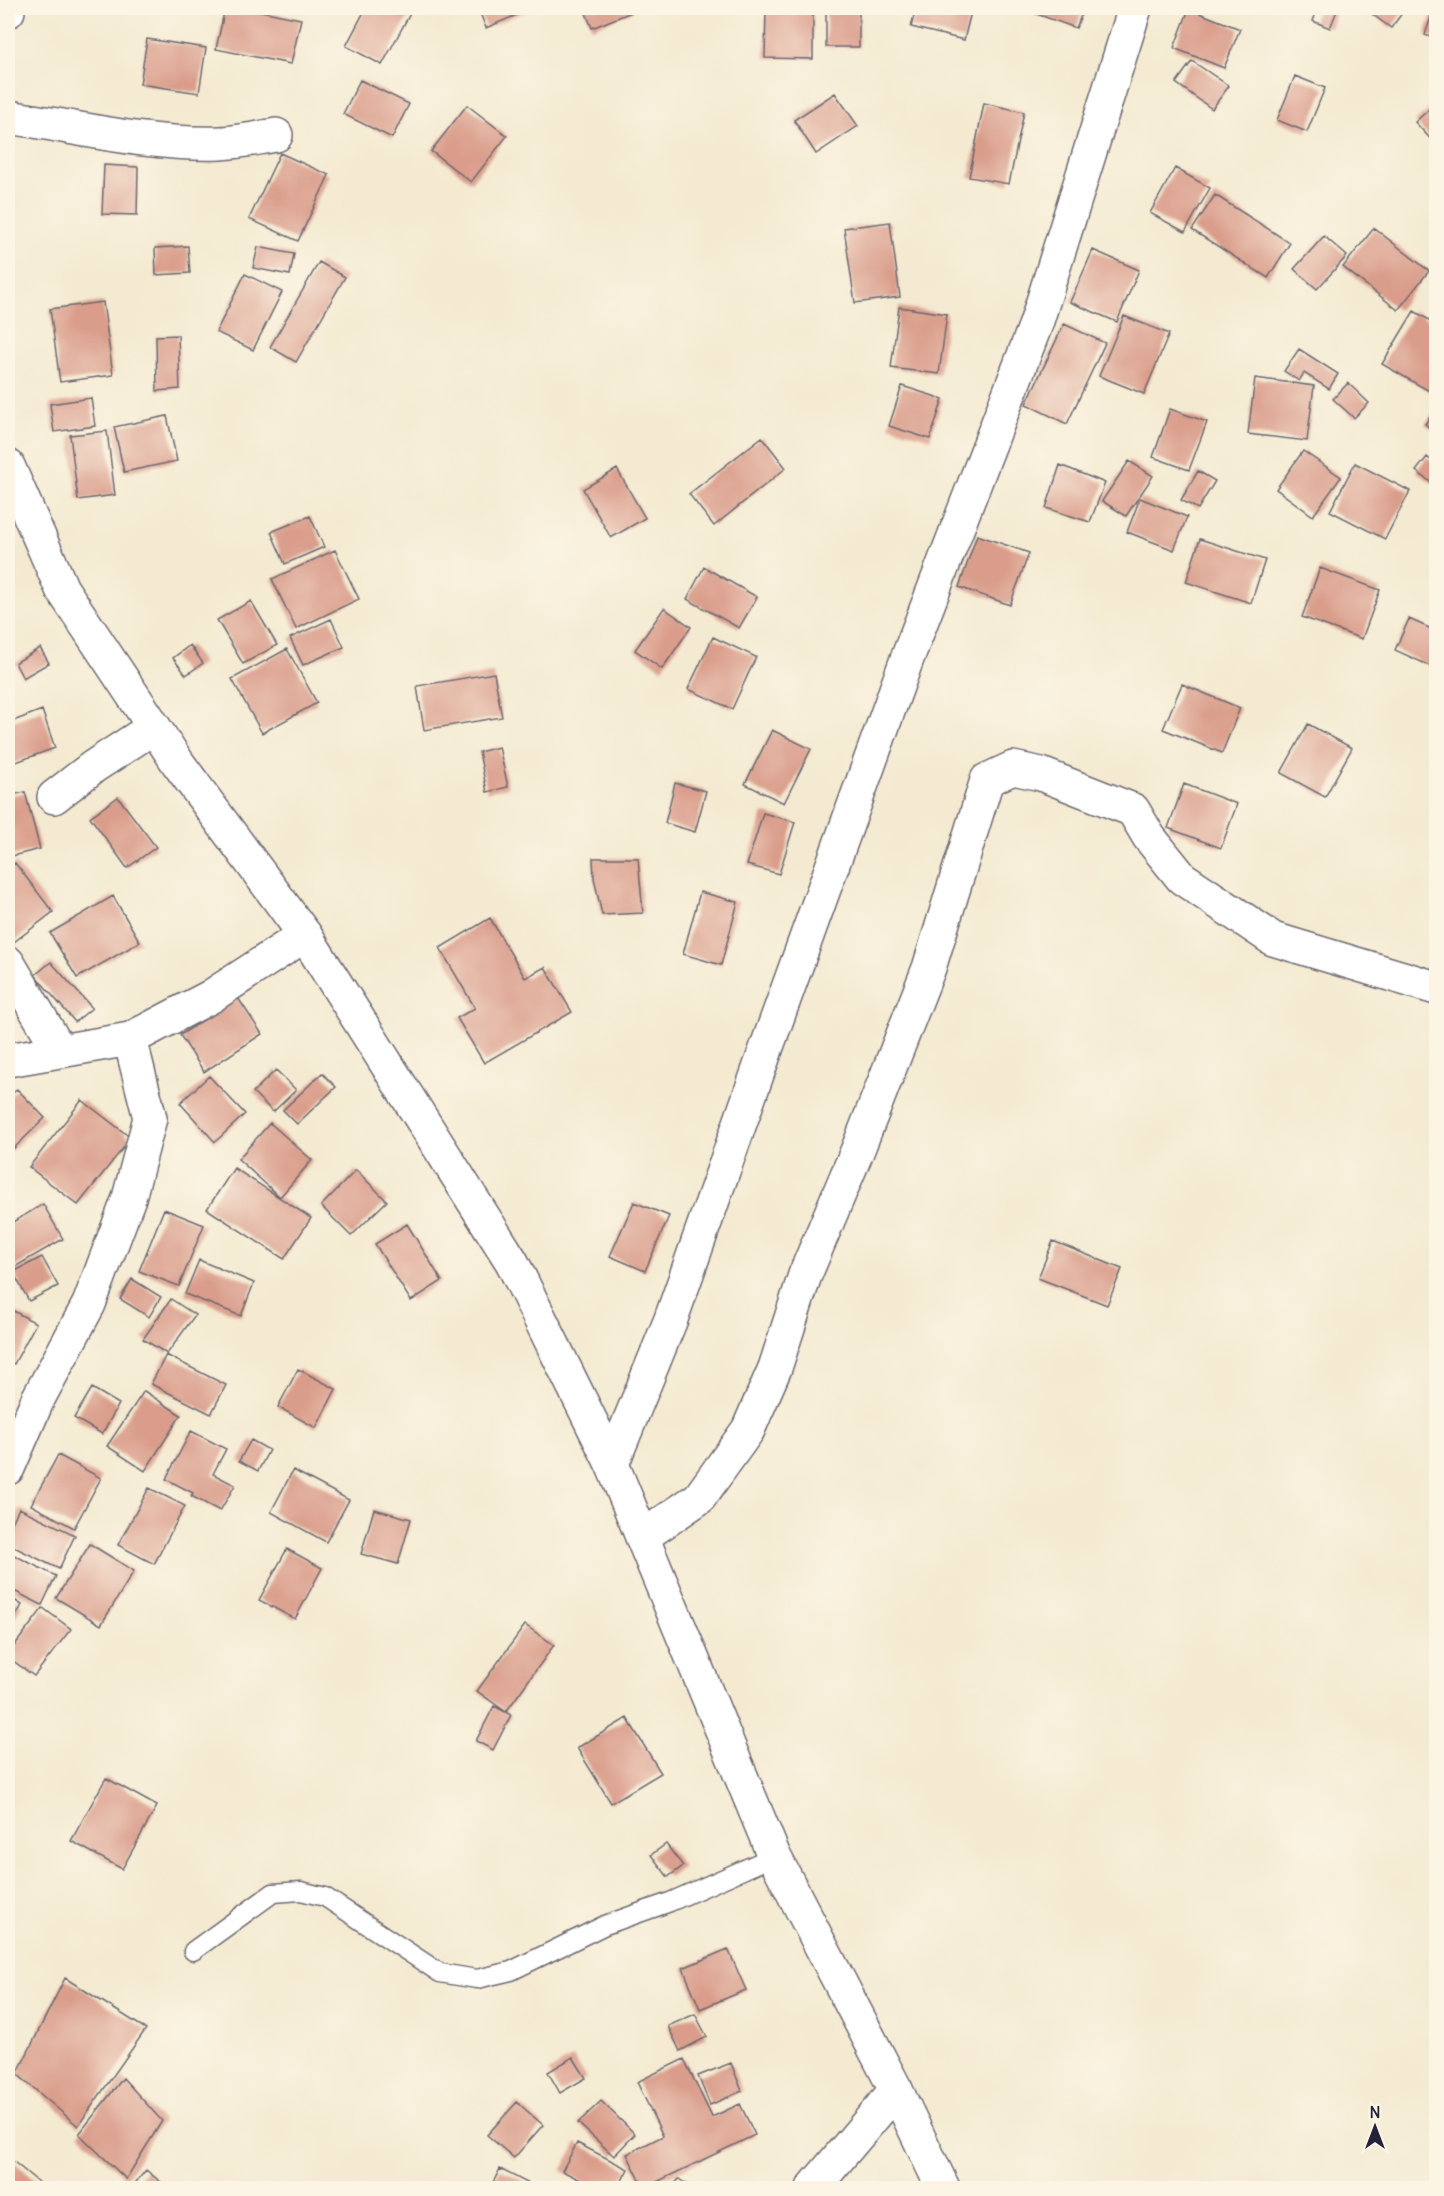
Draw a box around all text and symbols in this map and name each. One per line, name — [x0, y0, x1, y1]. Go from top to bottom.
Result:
north arrow — [1345, 2097, 1405, 2157]
text: N — [1369, 2102, 1381, 2122]

